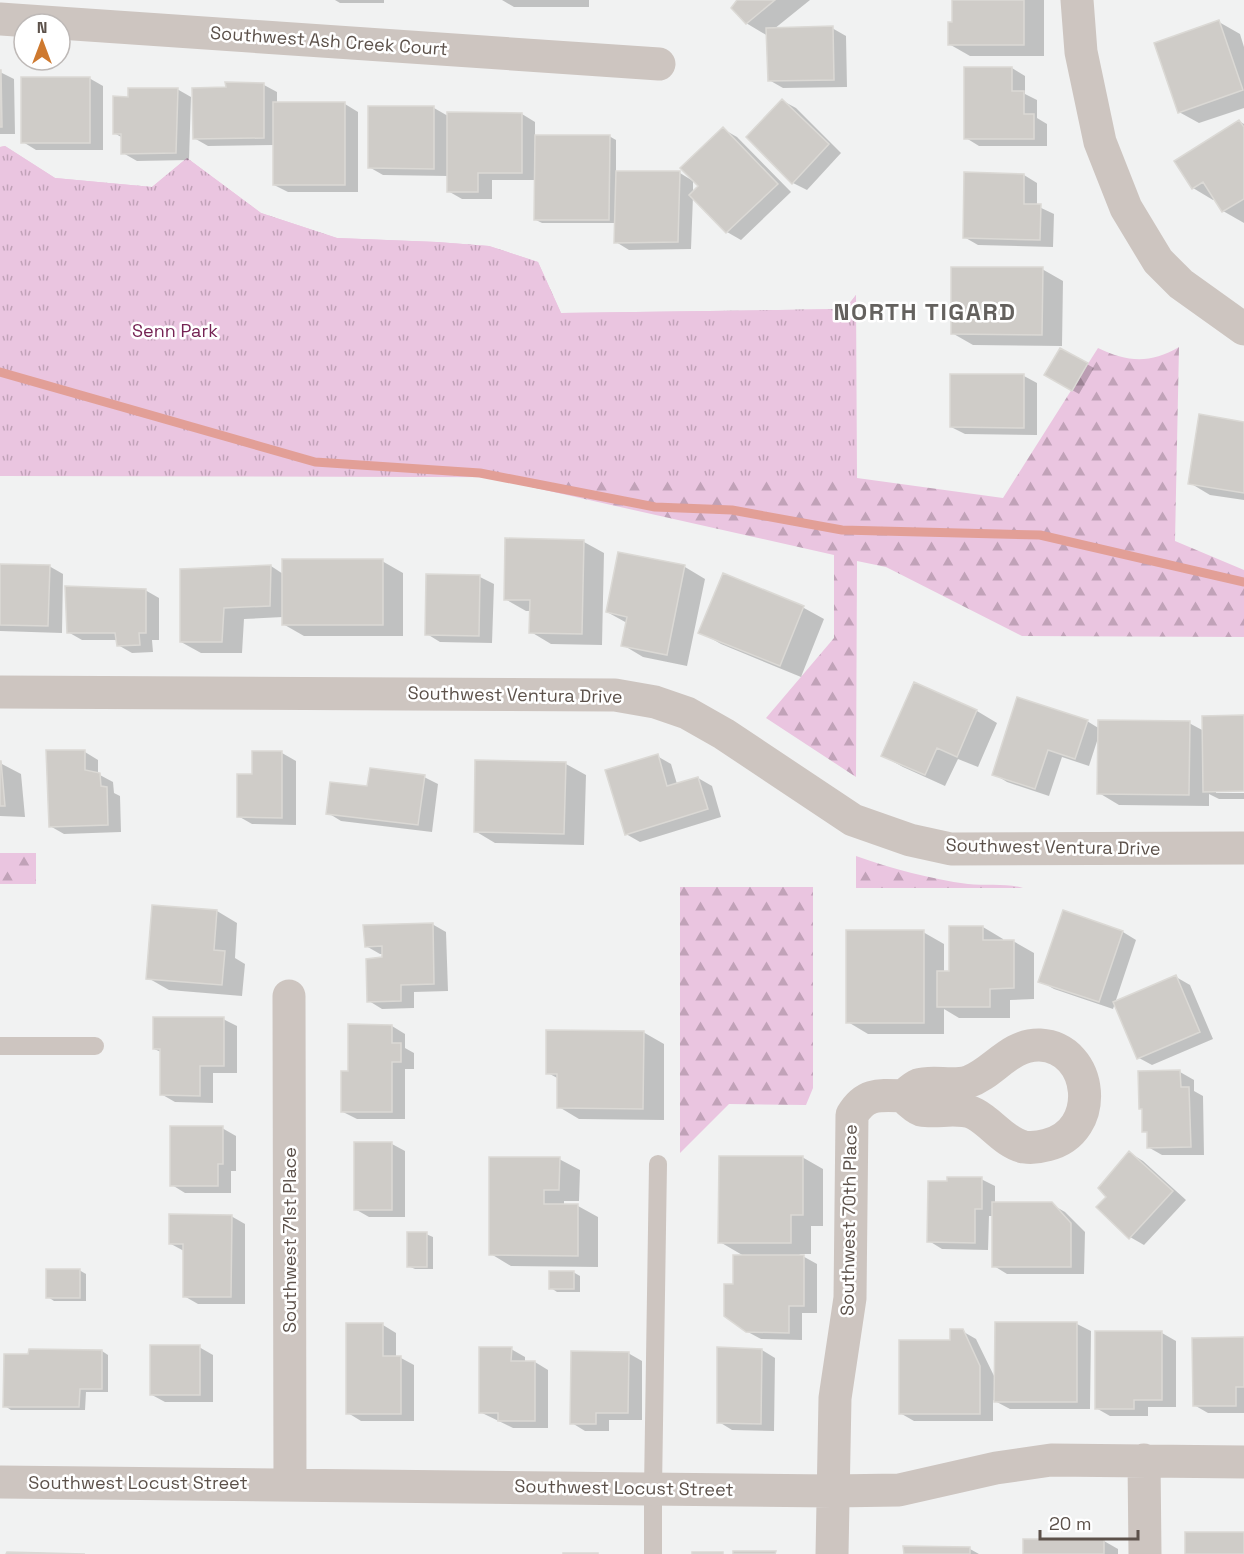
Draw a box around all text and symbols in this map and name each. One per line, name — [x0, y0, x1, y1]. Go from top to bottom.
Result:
north arrow — [12, 12, 72, 72]
text: N — [37, 17, 47, 38]
street label: Southwest Ash Creek Court — [209, 21, 449, 60]
district label: NORTH TIGARD — [833, 296, 1017, 327]
park label: Senn Park — [132, 319, 218, 342]
street label: Southwest Ventura Drive — [407, 681, 623, 708]
street label: Southwest Ventura Drive — [945, 833, 1161, 860]
street label: Southwest 70th Place — [835, 1124, 862, 1316]
street label: Southwest 71st Place — [278, 1147, 301, 1333]
street label: Southwest Locust Street — [28, 1471, 248, 1494]
street label: Southwest Locust Street — [514, 1474, 734, 1501]
scale bar — [1040, 1503, 1138, 1541]
text: 20 m — [1049, 1512, 1092, 1535]

